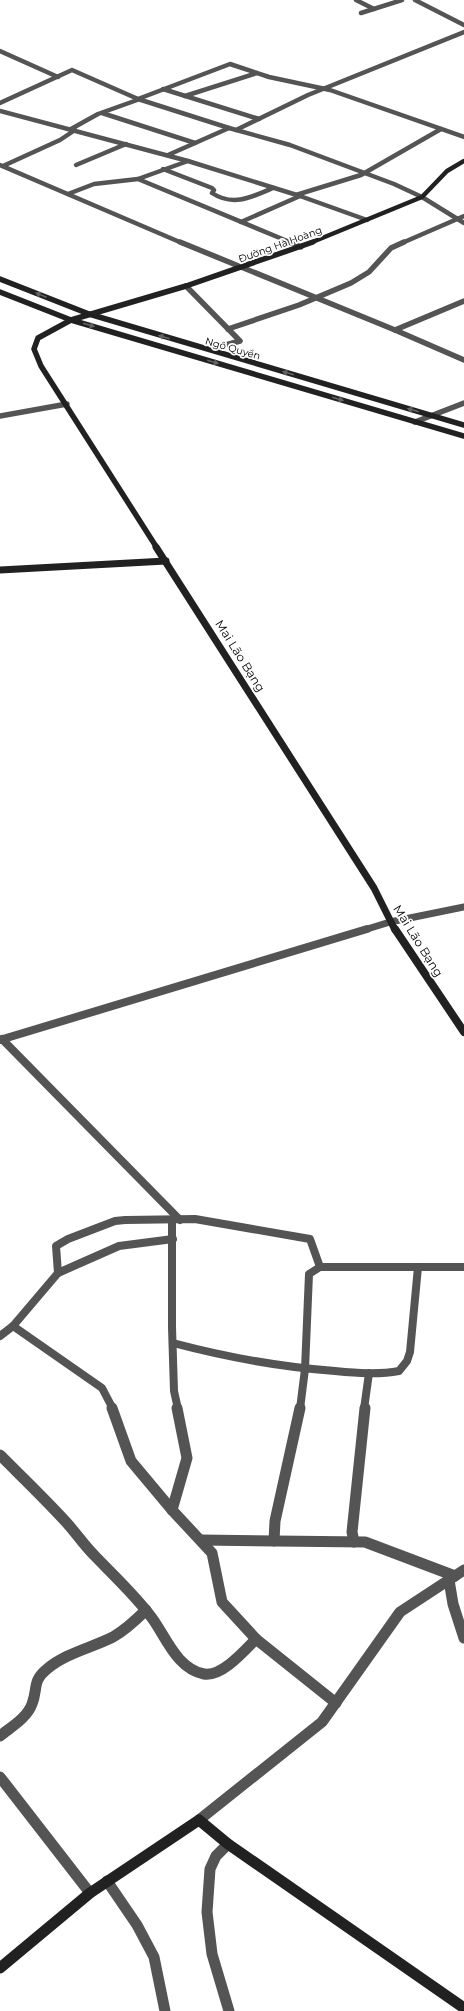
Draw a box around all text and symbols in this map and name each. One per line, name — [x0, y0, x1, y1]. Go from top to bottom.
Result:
street label: Đường Hà Hoàng — [237, 223, 324, 266]
one-way arrow — [35, 292, 46, 298]
one-way arrow — [83, 322, 95, 328]
one-way arrow — [158, 334, 170, 340]
street label: Ngô Quyền — [204, 334, 262, 363]
one-way arrow — [208, 359, 220, 365]
one-way arrow — [282, 370, 294, 376]
one-way arrow — [332, 396, 344, 402]
one-way arrow — [407, 407, 419, 413]
street label: Mai Lão Bạng — [212, 617, 269, 695]
street label: Mai Lão Bạng — [390, 902, 447, 980]

